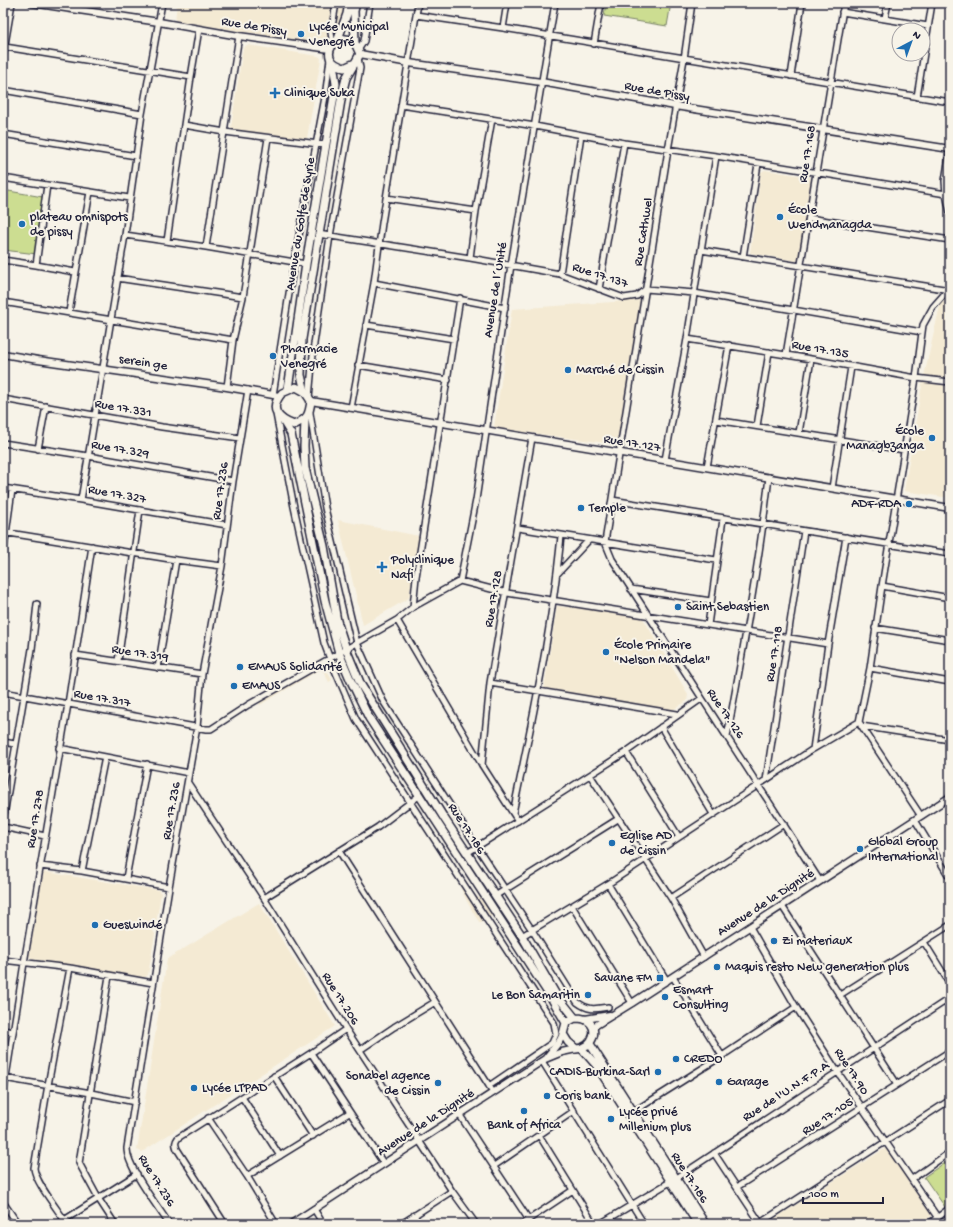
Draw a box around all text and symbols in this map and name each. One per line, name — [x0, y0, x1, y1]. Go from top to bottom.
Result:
street label: Rue de Pissy — [220, 14, 288, 40]
place label: Lycée Municipal Venegré — [308, 20, 389, 50]
north arrow — [891, 22, 931, 62]
marker: Lycée Municipal Venegré — [296, 29, 306, 39]
text: N — [910, 29, 923, 43]
street label: Rue de Pissy — [623, 79, 691, 105]
place label: Clinique Suka — [284, 86, 355, 101]
marker: Clinique Suka — [269, 87, 281, 99]
street label: Rue 17.168 — [796, 124, 820, 184]
street label: Avenue du Golfe de Syrie — [283, 156, 319, 292]
street label: Rue Cathwel — [631, 197, 657, 267]
place label: École Wendmanagda — [788, 202, 872, 233]
place label: plateau omnispots de pissy — [29, 210, 129, 240]
marker: École Wendmanagda — [775, 212, 785, 222]
marker: plateau omnispots de pissy — [17, 219, 27, 229]
street label: Avenue de l´Unité — [481, 241, 511, 339]
street label: Rue 17.137 — [570, 260, 631, 292]
street label: Rue 17.135 — [790, 338, 850, 362]
place label: Pharmacie Venegré — [280, 342, 338, 372]
marker: Pharmacie Venegré — [268, 351, 278, 361]
street label: serein ge — [118, 352, 169, 374]
place label: Marché de Cissin — [576, 363, 665, 378]
marker: Marché de Cissin — [563, 365, 573, 375]
street label: Rue 17.331 — [93, 397, 153, 421]
place label: École Managbzanga — [846, 423, 925, 454]
street label: Rue 17.127 — [603, 432, 663, 456]
marker: École Managbzanga — [927, 433, 937, 443]
street label: Rue 17.329 — [90, 438, 151, 463]
street label: Rue 17.236 — [210, 461, 233, 521]
street label: Rue 17.327 — [87, 483, 148, 508]
place label: ADF-RDA — [851, 497, 902, 512]
marker: ADF-RDA — [904, 499, 914, 509]
place label: Temple — [588, 501, 626, 516]
marker: Temple — [576, 503, 586, 513]
place label: Polyclinique Nafi — [390, 553, 454, 583]
marker: Polyclinique Nafi — [376, 561, 388, 573]
street label: Rue 17.128 — [482, 569, 506, 629]
place label: Saint Sebastien — [686, 600, 770, 615]
marker: Saint Sebastien — [673, 602, 683, 612]
street label: Rue 17.118 — [763, 625, 787, 683]
place label: École Primaire "Nelson Mandela" — [614, 637, 710, 668]
street label: Rue 17.319 — [111, 642, 170, 666]
marker: École Primaire "Nelson Mandela" — [601, 647, 611, 657]
place label: EMAUS Solidarité — [248, 660, 342, 675]
marker: EMAUS Solidarité — [235, 662, 245, 672]
place label: EMAUS — [242, 679, 281, 694]
marker: EMAUS — [229, 681, 239, 691]
street label: Rue 17.126 — [703, 686, 747, 742]
street label: Rue 17.317 — [72, 687, 133, 712]
street label: Rue 17.236 — [160, 780, 185, 841]
street label: Rue 17.278 — [24, 789, 48, 849]
street label: Rue 17.186 — [444, 801, 488, 858]
place label: Eglise AD de Cissin — [620, 829, 672, 859]
place label: Global Group International — [868, 835, 939, 865]
marker: Eglise AD de Cissin — [607, 838, 617, 848]
marker: Global Group International — [855, 844, 865, 854]
street label: Avenue de la Dignité — [715, 866, 817, 940]
place label: Gueswindé — [103, 918, 162, 933]
marker: Gueswindé — [90, 920, 100, 930]
place label: Zi materiaux — [782, 934, 853, 949]
marker: Zi materiaux — [769, 936, 779, 946]
place label: Maquis resto New generation plus — [725, 960, 910, 975]
marker: Maquis resto New generation plus — [712, 962, 722, 972]
street label: Rue 17.206 — [318, 970, 362, 1028]
place label: Savane FM — [594, 971, 653, 986]
marker: Savane FM — [655, 973, 665, 983]
place label: Esmart Consulting — [673, 983, 728, 1013]
place label: Le Bon Samaritin — [491, 988, 581, 1003]
marker: Le Bon Samaritin — [583, 990, 593, 1000]
marker: Esmart Consulting — [660, 992, 670, 1002]
street label: Rue 17.90 — [830, 1046, 872, 1099]
place label: CREDO — [684, 1052, 722, 1067]
marker: CREDO — [671, 1054, 681, 1064]
street label: Rue de l'U.N.F.P.A — [740, 1058, 833, 1126]
place label: CADIS-Burkina-Sarl — [549, 1065, 650, 1080]
marker: CADIS-Burkina-Sarl — [653, 1067, 663, 1077]
place label: Sonabel agence de Cissin — [346, 1069, 431, 1099]
place label: Garage — [727, 1075, 769, 1090]
marker: Garage — [714, 1077, 724, 1087]
marker: Sonabel agence de Cissin — [433, 1078, 443, 1088]
place label: Lycée LTPAD — [202, 1081, 268, 1096]
marker: Lycée LTPAD — [189, 1083, 199, 1093]
street label: Avenue de la Dignité — [375, 1086, 477, 1160]
place label: Coris bank — [555, 1089, 611, 1104]
marker: Coris bank — [542, 1091, 552, 1101]
street label: Rue 17.105 — [799, 1095, 857, 1139]
place label: Lycée privé Millenium plus — [619, 1105, 692, 1135]
marker: Bank of Africa — [519, 1106, 529, 1116]
marker: Lycée privé Millenium plus — [606, 1114, 616, 1124]
place label: Bank of Africa — [486, 1118, 561, 1133]
street label: Rue 17.186 — [667, 1150, 711, 1207]
street label: Rue 17.236 — [134, 1152, 178, 1210]
scale bar — [803, 1179, 883, 1205]
text: 100 m — [808, 1188, 839, 1202]

